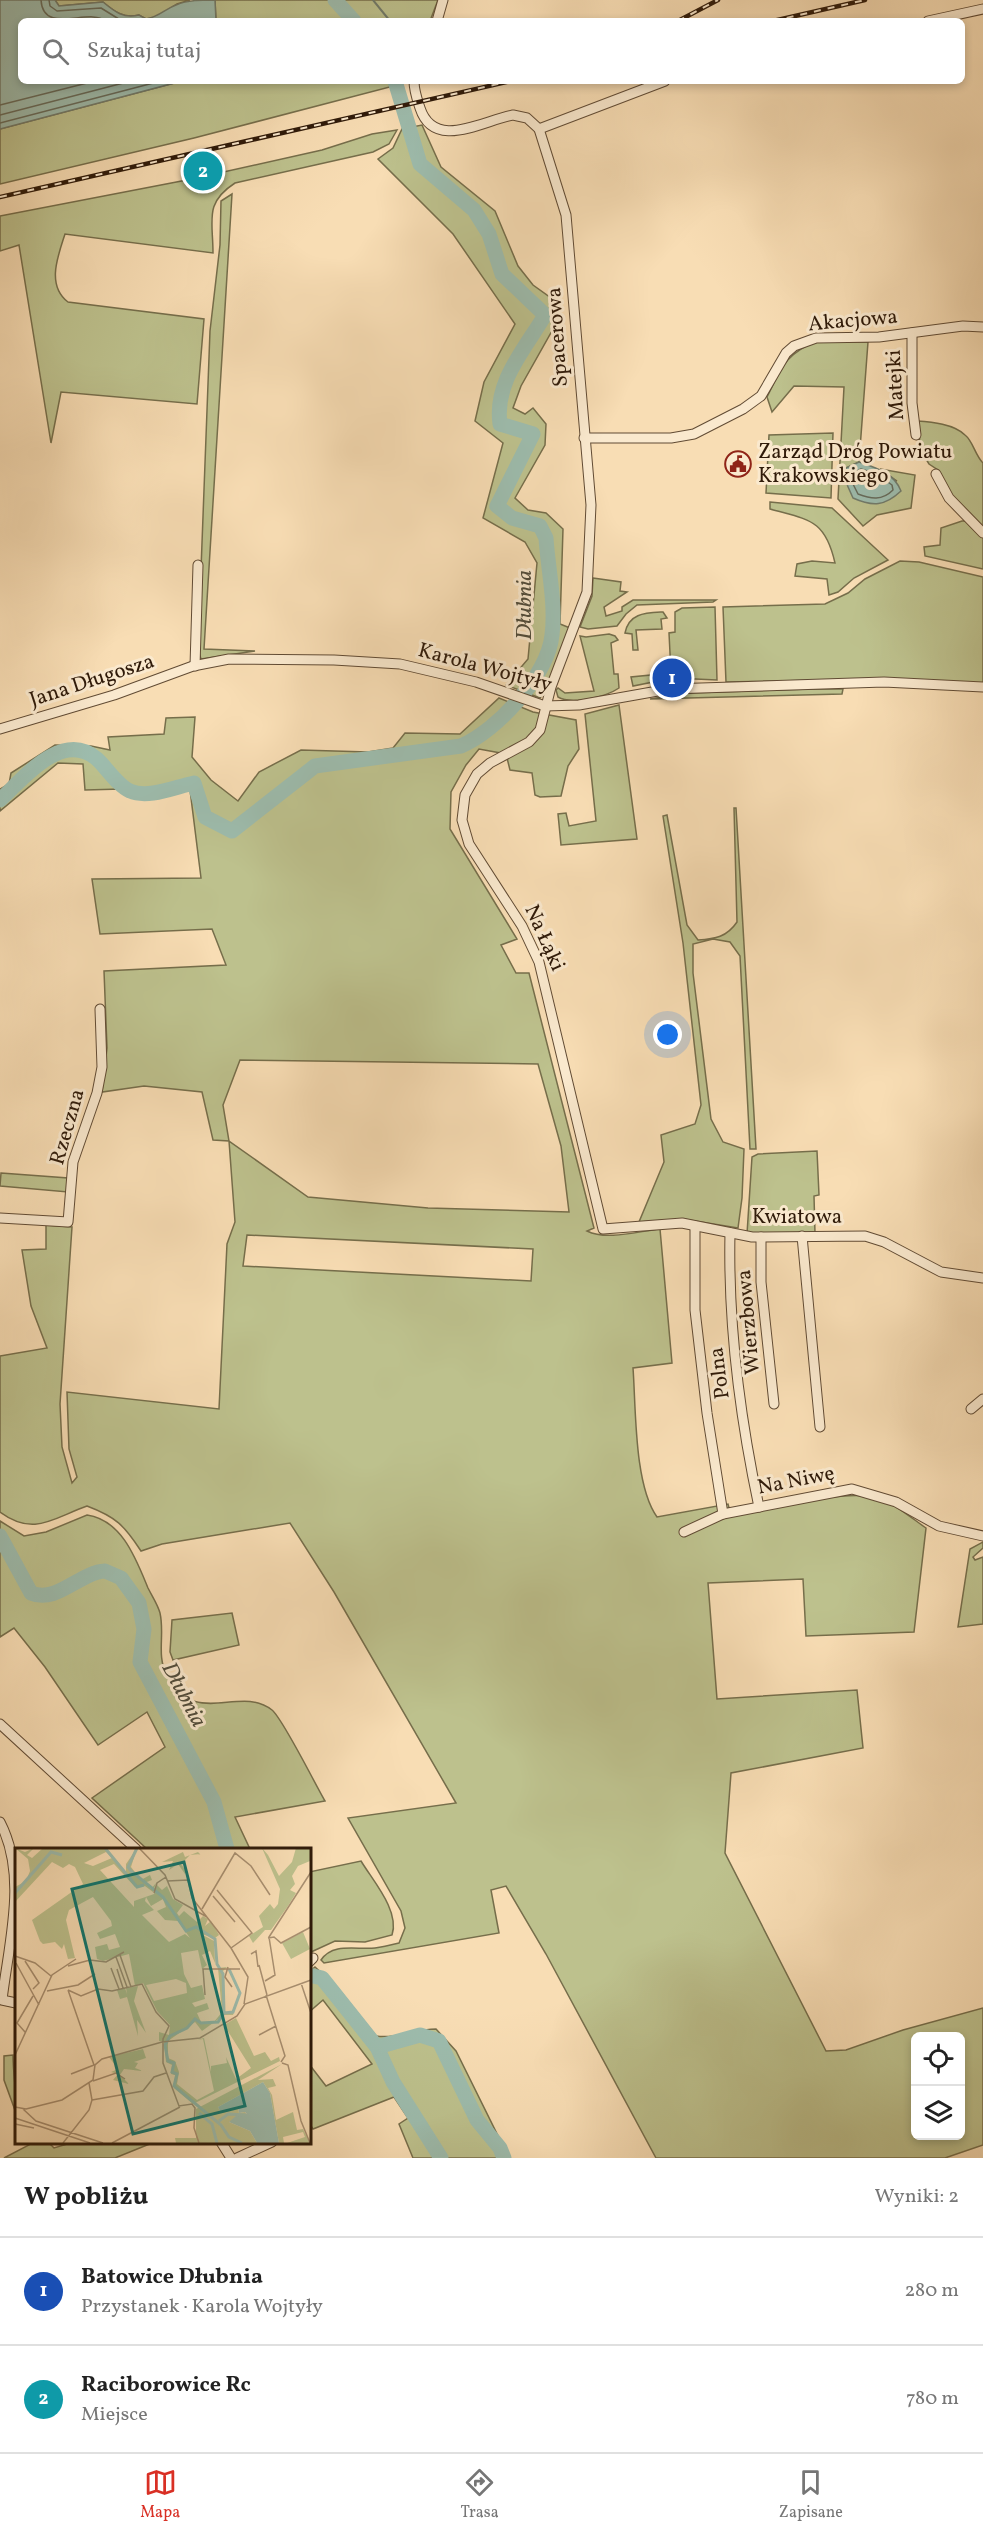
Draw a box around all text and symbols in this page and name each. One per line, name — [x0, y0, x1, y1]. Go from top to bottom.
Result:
search box — [18, 18, 965, 84]
icon: search — [39, 35, 72, 68]
text: Szukaj tutaj — [87, 36, 201, 67]
pin: 2 — [184, 148, 222, 194]
street label: Spacerowa — [540, 286, 576, 388]
street label: Akacjowa — [807, 303, 899, 339]
street label: Matejki — [880, 349, 912, 421]
place label: Zarząd Dróg Powiatu Krakowskiego — [758, 438, 952, 491]
public building icon: Zarząd Dróg Powiatu Krakowskiego — [723, 449, 753, 479]
water label: Dłubnia — [510, 570, 541, 640]
street label: Karola Wojtyły — [415, 636, 556, 700]
street label: Jana Długosza — [26, 647, 158, 715]
pin: 1 — [652, 656, 692, 700]
street label: Na Łąki — [516, 900, 572, 976]
your location — [653, 1020, 682, 1049]
street label: Rzeczna — [43, 1086, 93, 1168]
street label: Kwiatowa — [752, 1203, 842, 1232]
street label: Wierzbowa — [730, 1268, 768, 1376]
street label: Polna — [702, 1345, 738, 1401]
street label: Na Niwę — [755, 1459, 837, 1503]
water label: Dłubnia — [153, 1657, 213, 1733]
inset map — [15, 1848, 310, 2143]
map controls — [911, 2032, 965, 2140]
button: locate — [911, 2032, 965, 2086]
button: layers — [911, 2086, 965, 2140]
text: W pobliżu — [24, 2179, 148, 2215]
text: Wyniki: 2 — [875, 2183, 959, 2211]
text: Batowice Dłubnia — [81, 2262, 263, 2293]
text: 1 — [39, 2277, 48, 2305]
text: 280 m — [904, 2277, 959, 2305]
text: Przystanek · Karola Wojtyły — [81, 2293, 323, 2321]
text: Raciborowice Rc — [81, 2370, 251, 2401]
text: 2 — [38, 2385, 49, 2413]
text: 780 m — [906, 2385, 959, 2413]
text: Miejsce — [81, 2401, 148, 2429]
tab: Mapa — [140, 2466, 180, 2524]
tab: Trasa — [460, 2466, 499, 2524]
tab: Zapisane — [779, 2466, 843, 2524]

